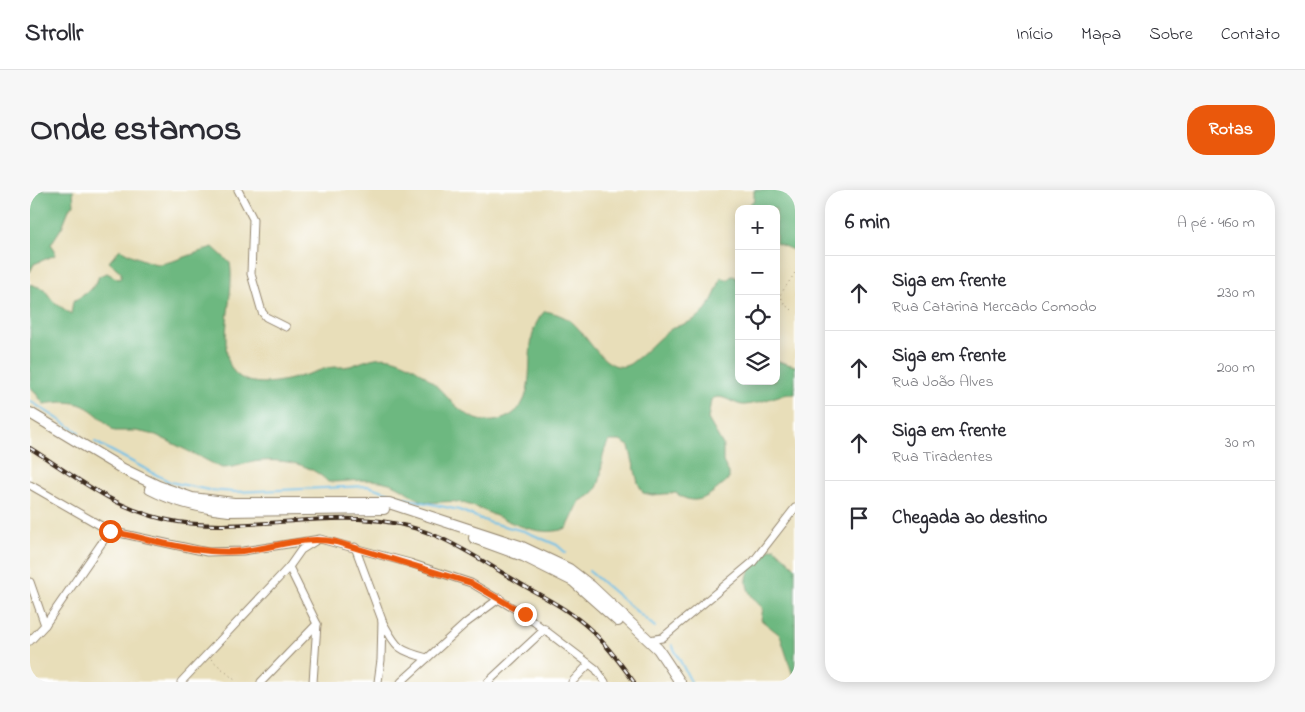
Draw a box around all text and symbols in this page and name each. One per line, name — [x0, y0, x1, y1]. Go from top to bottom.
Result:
text: Strollr — [25, 17, 83, 52]
text: Início — [1016, 22, 1053, 48]
text: Mapa — [1081, 22, 1121, 48]
text: Sobre — [1149, 22, 1193, 48]
text: Contato — [1221, 22, 1280, 48]
text: Onde estamos — [30, 105, 242, 156]
button: Rotas — [1187, 105, 1275, 155]
map controls — [735, 205, 780, 385]
button: + — [735, 205, 780, 250]
text: 6 min — [845, 208, 890, 238]
text: A pé · 460 m — [1177, 211, 1255, 235]
button: − — [735, 250, 780, 295]
text: Siga em frente — [892, 268, 1006, 295]
icon: ahead — [845, 279, 873, 307]
text: 230 m — [1217, 281, 1255, 305]
button: locate — [735, 295, 780, 340]
text: Rua Catarina Mercado Comodo — [892, 295, 1096, 319]
button: layers — [735, 340, 780, 385]
text: Siga em frente — [892, 343, 1006, 370]
icon: ahead — [845, 354, 873, 382]
text: 200 m — [1217, 356, 1255, 380]
text: Rua João Alves — [892, 370, 994, 394]
text: Siga em frente — [892, 418, 1006, 445]
icon: ahead — [845, 429, 873, 457]
text: 30 m — [1225, 431, 1255, 455]
text: Rua Tiradentes — [892, 445, 993, 469]
icon: arrive — [845, 504, 873, 532]
text: Chegada ao destino — [892, 505, 1047, 532]
route start — [99, 520, 122, 543]
route end — [514, 603, 537, 626]

